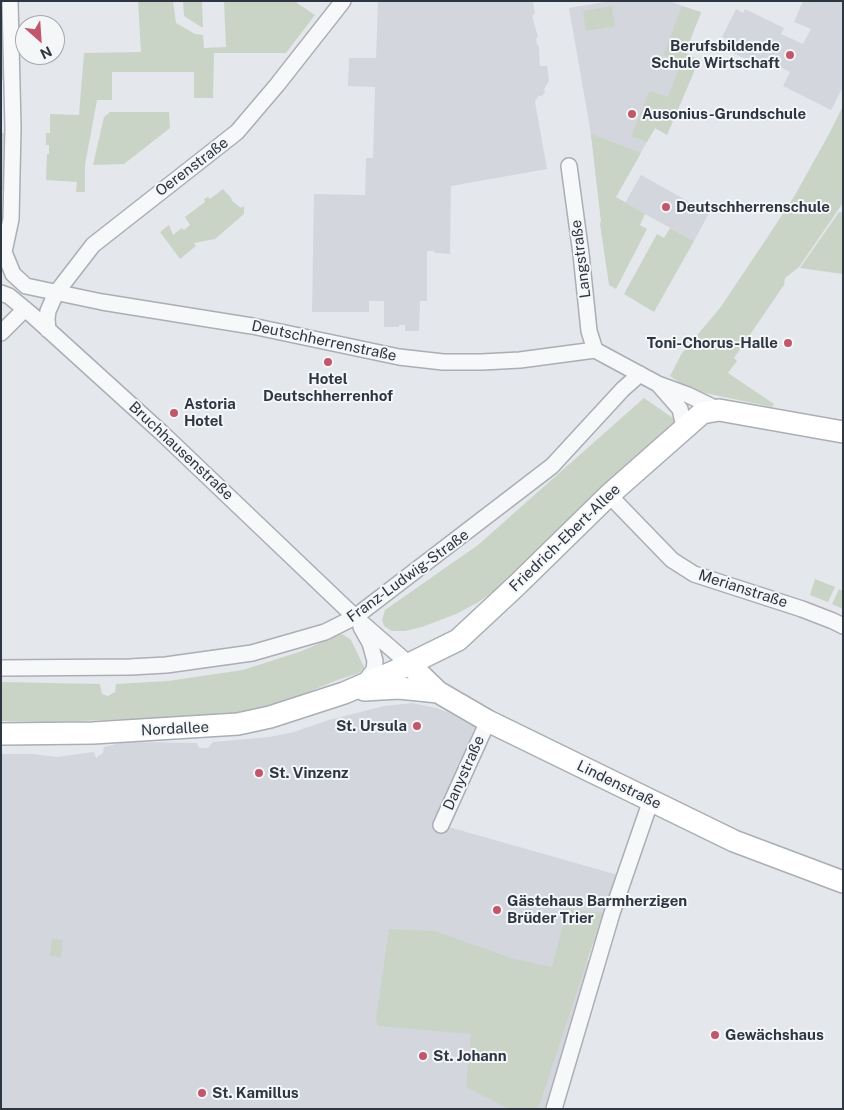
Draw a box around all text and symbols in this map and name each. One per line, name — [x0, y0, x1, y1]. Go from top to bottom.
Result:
north arrow — [15, 15, 65, 65]
place label: Berufsbildende Schule Wirtschaft — [651, 37, 780, 72]
text: N — [38, 43, 55, 62]
marker: Berufsbildende Schule Wirtschaft — [784, 49, 796, 61]
place label: Ausonius-Grundschule — [642, 105, 806, 123]
marker: Ausonius-Grundschule — [626, 108, 638, 120]
street label: Oerenstraße — [152, 134, 232, 200]
place label: Deutschherrenschule — [676, 198, 830, 216]
marker: Deutschherrenschule — [660, 201, 672, 213]
street label: Langstraße — [567, 219, 595, 299]
street label: Deutschherrenstraße — [250, 317, 398, 365]
place label: Toni-Chorus-Halle — [647, 334, 778, 352]
marker: Toni-Chorus-Halle — [782, 337, 794, 349]
marker: Hotel Deutschherrenhof — [322, 356, 334, 368]
place label: Hotel Deutschherrenhof — [263, 370, 393, 405]
place label: Astoria Hotel — [184, 395, 236, 430]
street label: Bruchhausenstraße — [125, 398, 237, 504]
marker: Astoria Hotel — [168, 407, 180, 419]
street label: Friedrich-Ebert-Allee — [506, 480, 624, 596]
street label: Franz-Ludwig-Straße — [343, 526, 473, 626]
street label: Merianstraße — [696, 566, 790, 612]
place label: St. Ursula — [336, 717, 407, 735]
street label: Nordallee — [140, 718, 210, 740]
marker: St. Ursula — [411, 720, 423, 732]
street label: Danystraße — [440, 733, 488, 813]
street label: Lindenstraße — [574, 757, 664, 813]
place label: St. Vinzenz — [269, 764, 349, 782]
marker: St. Vinzenz — [253, 767, 265, 779]
place label: Gästehaus Barmherzigen Brüder Trier — [507, 892, 687, 927]
marker: Gästehaus Barmherzigen Brüder Trier — [491, 904, 503, 916]
place label: Gewächshaus — [725, 1026, 824, 1044]
marker: Gewächshaus — [709, 1029, 721, 1041]
place label: St. Johann — [433, 1047, 507, 1065]
marker: St. Johann — [417, 1050, 429, 1062]
place label: St. Kamillus — [212, 1084, 299, 1102]
marker: St. Kamillus — [196, 1087, 208, 1099]

